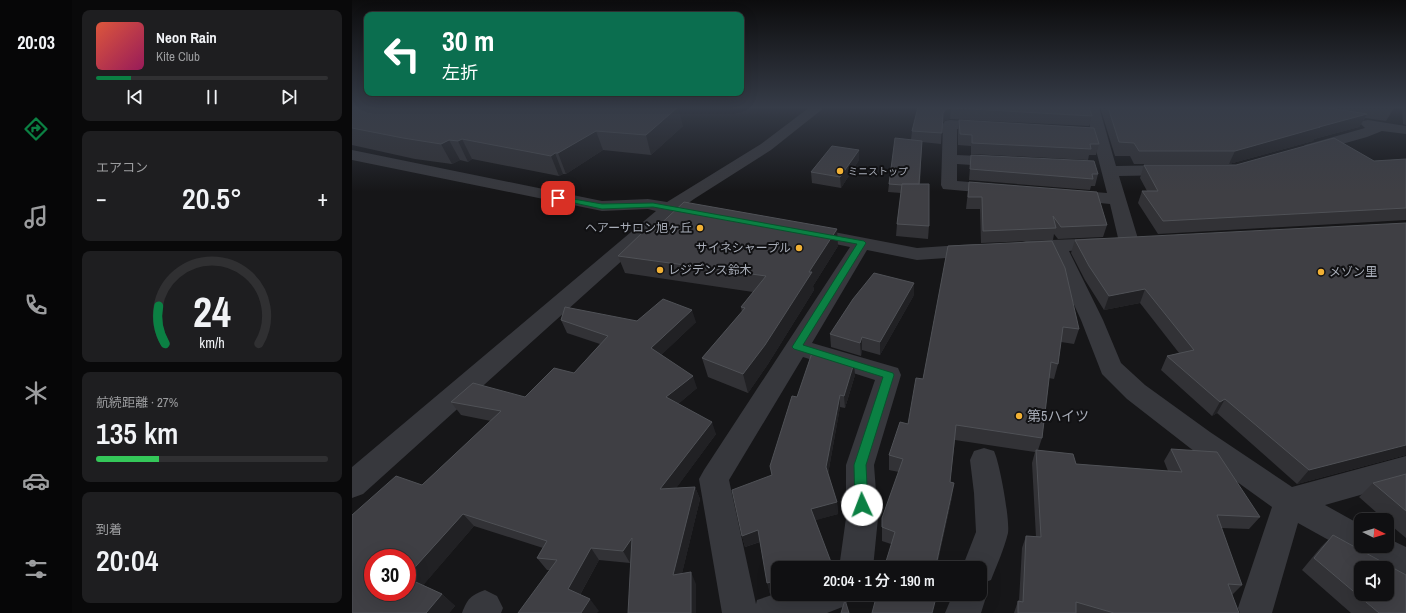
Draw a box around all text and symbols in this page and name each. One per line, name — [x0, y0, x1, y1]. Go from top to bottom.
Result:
text: 30 m — [442, 22, 494, 60]
text: Neon Rain — [156, 27, 217, 48]
icon: left — [376, 28, 428, 80]
text: 20:03 — [17, 30, 55, 55]
text: Kite Club — [156, 48, 200, 65]
text: 左折 — [442, 60, 478, 85]
icon: previous — [124, 86, 146, 108]
icon: pause — [201, 86, 223, 108]
icon: next — [278, 86, 300, 108]
icon: directions — [22, 115, 50, 143]
text: エアコン — [96, 159, 148, 176]
place label: ミニストップ — [848, 165, 908, 178]
marker: ミニストップ — [835, 166, 845, 176]
text: 20.5° — [182, 178, 242, 218]
pin — [541, 181, 575, 215]
text: − — [96, 183, 107, 213]
text: + — [317, 183, 328, 213]
icon: arrive — [547, 187, 569, 209]
icon: music — [22, 203, 50, 231]
place label: ヘアーサロン旭ヶ丘 — [585, 220, 692, 236]
marker: ヘアーサロン旭ヶ丘 — [695, 223, 705, 233]
place label: サイネシャープル — [696, 240, 791, 256]
marker: サイネシャープル — [794, 243, 804, 253]
place label: レジデンス鈴木 — [668, 262, 752, 278]
place label: メゾン里 — [1329, 264, 1377, 280]
marker: レジデンス鈴木 — [655, 265, 665, 275]
marker: メゾン里 — [1316, 267, 1326, 277]
text: 24 — [193, 284, 231, 340]
icon: phone — [22, 291, 50, 319]
text: km/h — [199, 333, 225, 352]
icon: climate — [22, 379, 50, 407]
text: 航続距離 · 27% — [96, 394, 178, 411]
place label: 第5ハイツ — [1027, 407, 1089, 425]
marker: 第5ハイツ — [1014, 411, 1024, 421]
text: 135 km — [96, 413, 178, 453]
icon: car — [22, 467, 50, 495]
position arrow — [841, 484, 883, 526]
north arrow — [1354, 513, 1394, 553]
map controls — [1354, 513, 1394, 601]
text: 到着 — [96, 521, 122, 538]
text: 20:04 — [96, 540, 158, 580]
speed limit sign: 30 — [364, 549, 416, 601]
icon: filters — [22, 555, 50, 583]
button: sound — [1354, 561, 1394, 601]
text: 20:04 · 1 分 · 190 m — [823, 570, 935, 591]

